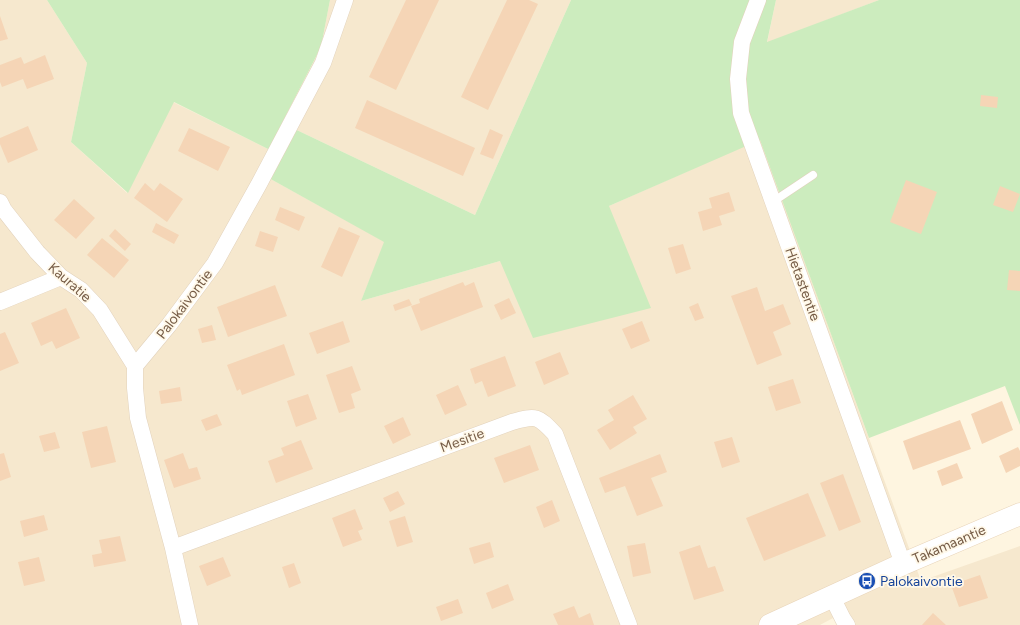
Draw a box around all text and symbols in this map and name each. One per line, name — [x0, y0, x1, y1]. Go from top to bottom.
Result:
street label: Hietastentie — [781, 245, 824, 324]
street label: Kauratie — [45, 259, 95, 306]
street label: Palokaivontie — [153, 266, 216, 342]
street label: Mesitie — [438, 425, 487, 456]
street label: Takamaantie — [910, 521, 989, 568]
bus stop icon: Palokaivontie — [857, 571, 877, 591]
place label: Palokaivontie — [880, 573, 963, 590]

